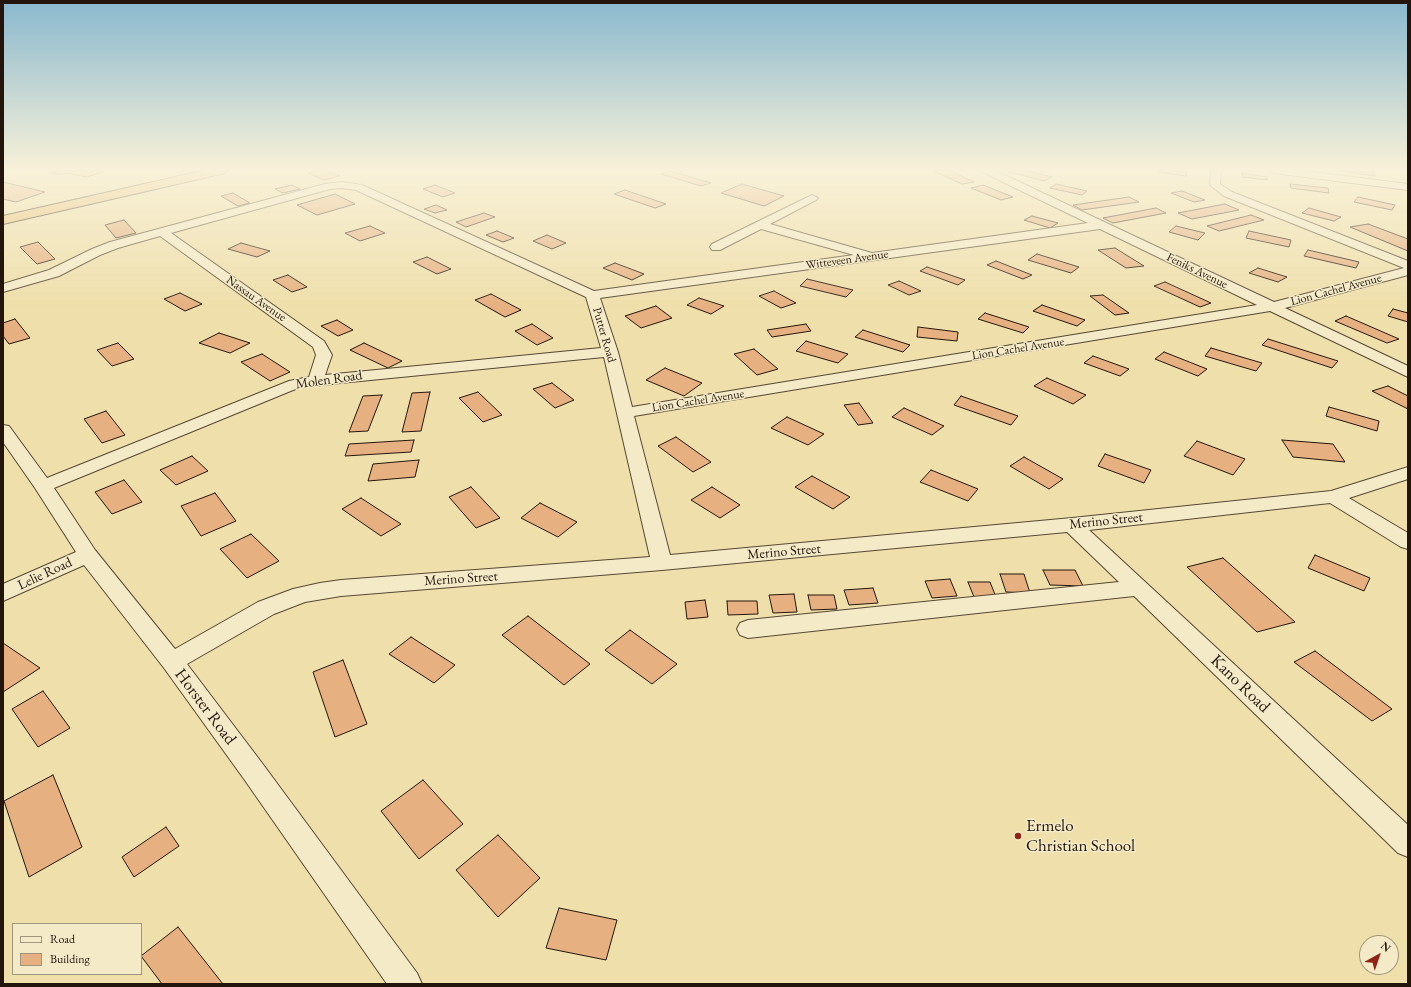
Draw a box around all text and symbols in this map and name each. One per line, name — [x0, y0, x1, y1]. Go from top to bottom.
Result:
street label: Witteveen Avenue — [805, 247, 889, 273]
street label: Feniks Avenue — [1164, 250, 1230, 292]
street label: Lion Cachel Avenue — [1289, 271, 1383, 309]
street label: Nassau Avenue — [223, 273, 289, 325]
street label: Putter Road — [589, 306, 619, 364]
street label: Lion Cachel Avenue — [971, 335, 1065, 363]
street label: Molen Road — [294, 367, 364, 393]
street label: Lion Cachel Avenue — [651, 387, 745, 415]
street label: Merino Street — [1068, 509, 1144, 533]
street label: Merino Street — [747, 540, 821, 564]
street label: Lelie Road — [15, 554, 75, 594]
street label: Merino Street — [424, 568, 498, 590]
street label: Kano Road — [1206, 651, 1274, 717]
street label: Horster Road — [170, 665, 240, 749]
place label: Ermelo Christian School — [1026, 816, 1135, 856]
marker: Ermelo Christian School — [1013, 831, 1023, 841]
legend — [12, 923, 142, 975]
text: Road — [50, 931, 75, 947]
north arrow — [1359, 935, 1399, 975]
text: N — [1378, 938, 1394, 955]
text: Building — [50, 951, 90, 967]

